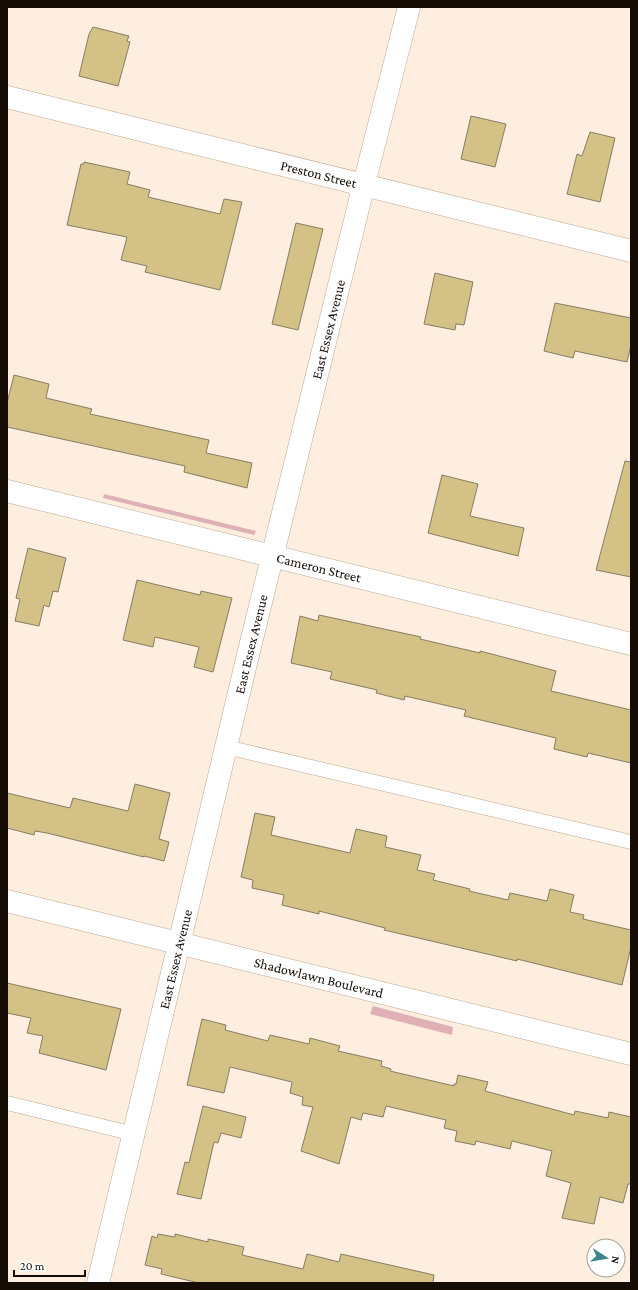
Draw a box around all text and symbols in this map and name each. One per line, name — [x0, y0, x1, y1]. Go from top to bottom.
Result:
street label: Preston Street — [279, 157, 359, 191]
street label: East Essex Avenue — [308, 278, 348, 381]
street label: Cameron Street — [275, 549, 363, 586]
street label: East Essex Avenue — [231, 593, 271, 695]
street label: East Essex Avenue — [156, 908, 195, 1011]
street label: Shadowlawn Boulevard — [253, 954, 386, 1001]
north arrow — [586, 1238, 626, 1278]
scale bar — [14, 1252, 85, 1278]
text: N — [609, 1255, 622, 1265]
text: 20 m — [20, 1259, 45, 1273]

